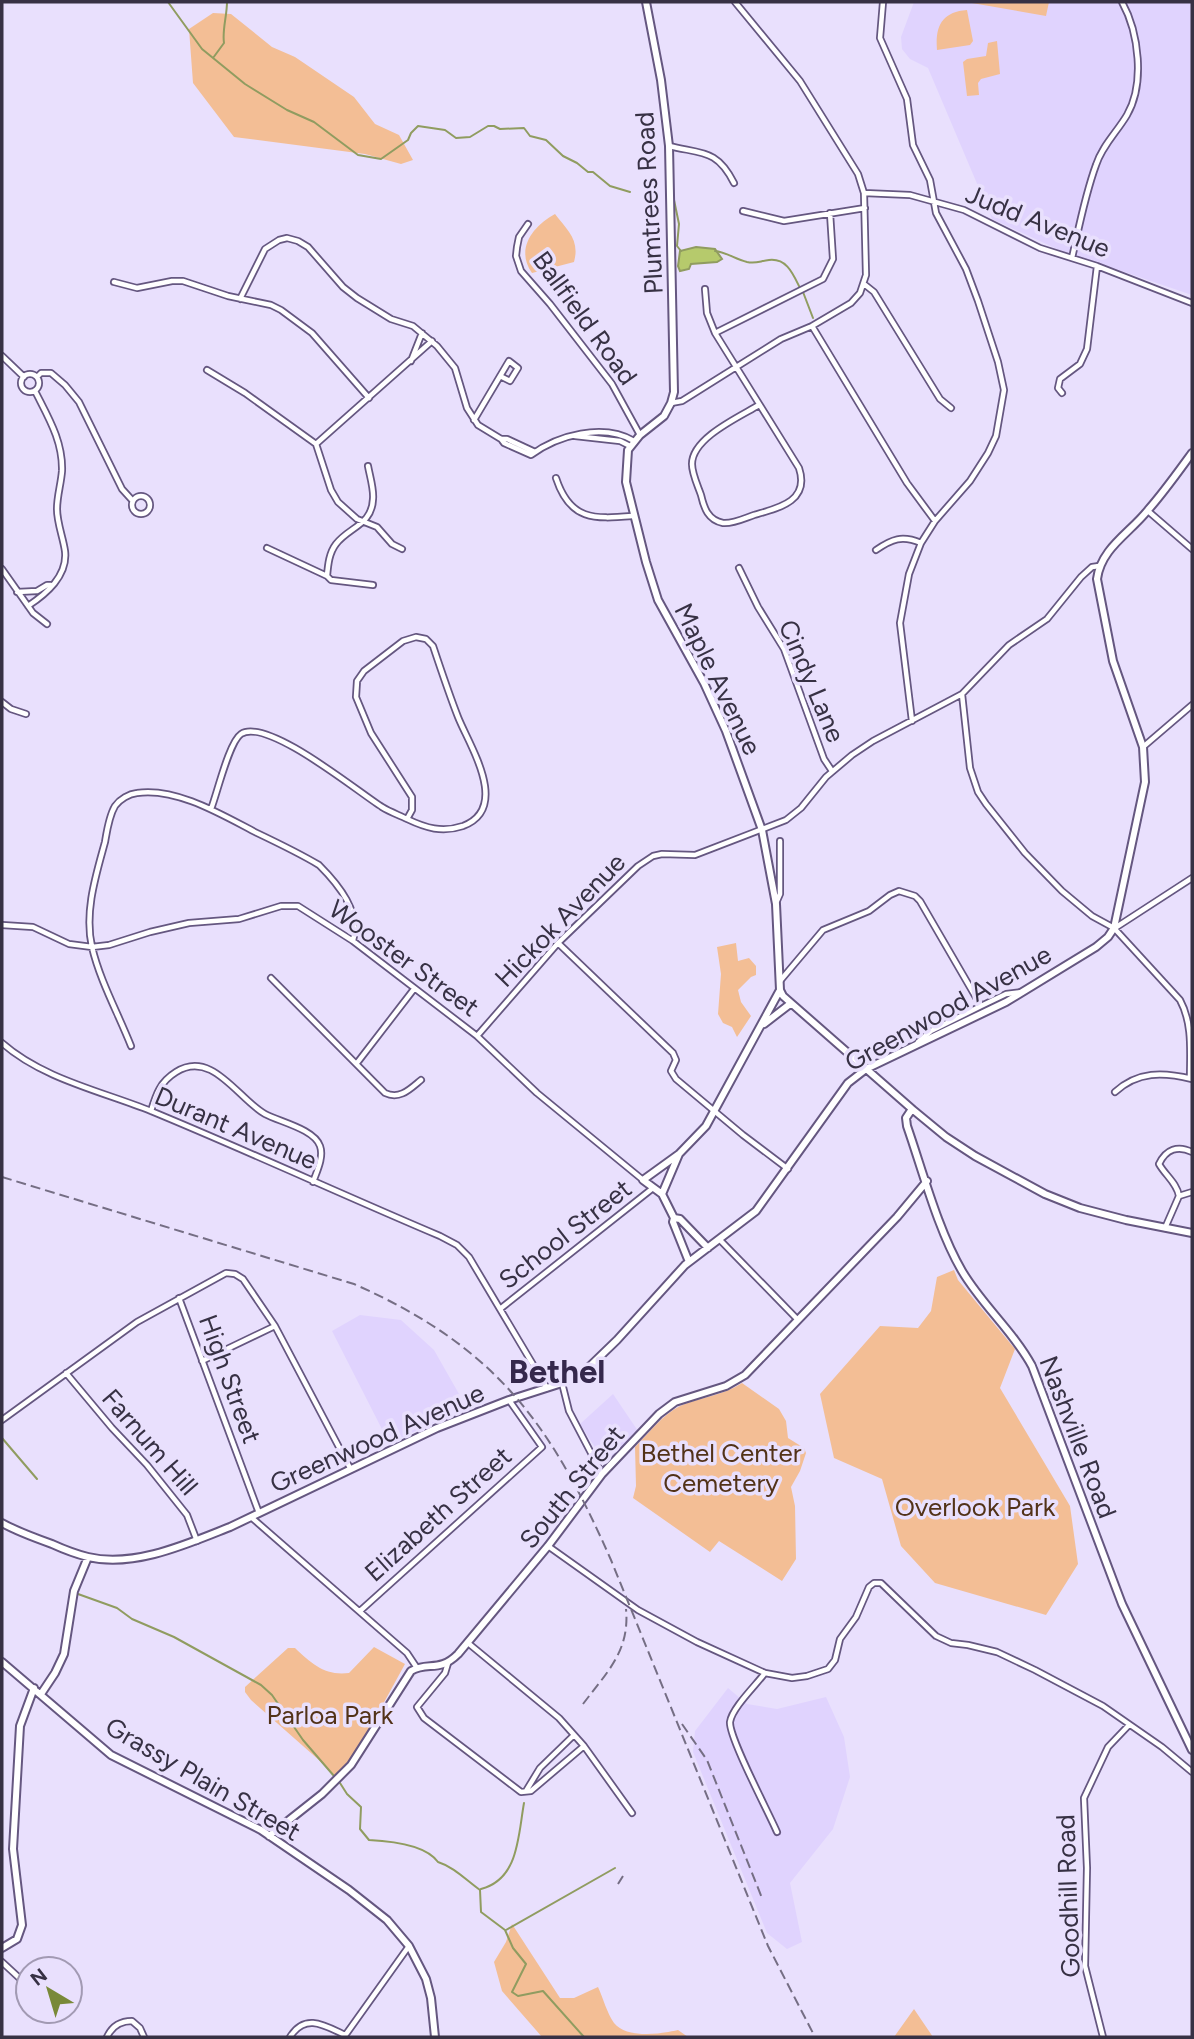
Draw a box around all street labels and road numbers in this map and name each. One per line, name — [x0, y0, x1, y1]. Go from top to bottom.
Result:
street label: Plumtrees Road — [628, 111, 670, 295]
street label: Judd Avenue — [961, 178, 1115, 264]
street label: Ballfield Road — [526, 245, 644, 391]
street label: Maple Avenue — [667, 598, 769, 760]
street label: Cindy Lane — [772, 615, 852, 747]
street label: Hickok Avenue — [488, 846, 632, 994]
street label: Wooster Street — [323, 893, 486, 1023]
street label: Greenwood Avenue — [839, 938, 1057, 1078]
street label: Durant Avenue — [150, 1079, 322, 1177]
street label: School Street — [492, 1172, 638, 1296]
street label: High Street — [192, 1310, 268, 1448]
street label: Nashville Road — [1032, 1351, 1124, 1523]
street label: Greenwood Avenue — [265, 1376, 489, 1500]
street label: Farnum Hill — [95, 1382, 205, 1502]
street label: South Street — [513, 1419, 631, 1555]
street label: Elizabeth Street — [358, 1440, 518, 1588]
street label: Grassy Plain Street — [100, 1710, 306, 1848]
street label: Goodhill Road — [1049, 1814, 1087, 1978]

